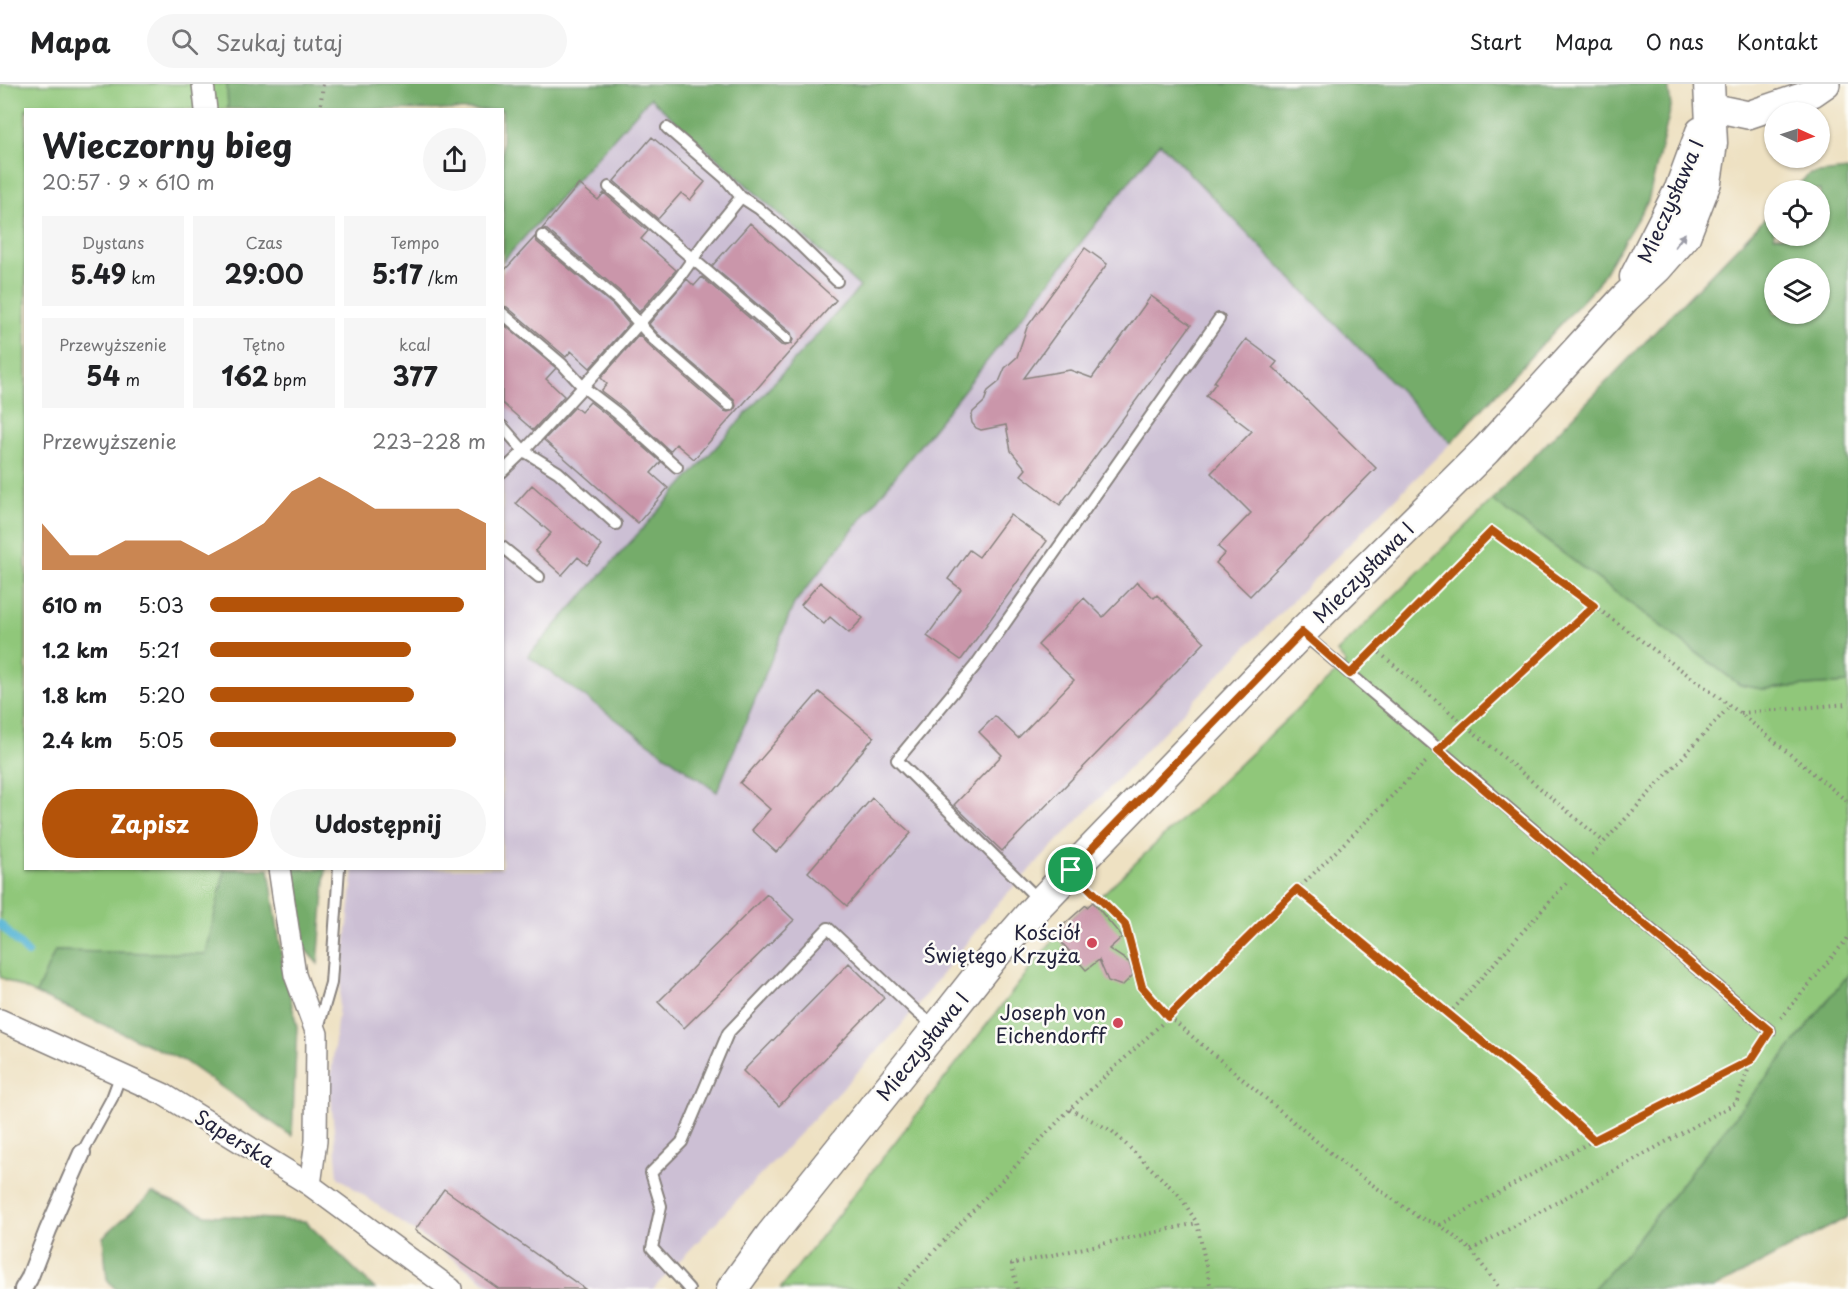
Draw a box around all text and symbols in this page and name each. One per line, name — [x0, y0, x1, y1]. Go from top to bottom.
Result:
search box — [147, 14, 567, 68]
text: Mapa — [30, 20, 111, 63]
icon: search — [168, 25, 201, 58]
text: Szukaj tutaj — [216, 25, 343, 58]
text: Start — [1470, 25, 1522, 57]
text: Mapa — [1555, 25, 1613, 57]
text: O nas — [1646, 25, 1704, 57]
text: Kontakt — [1737, 25, 1818, 57]
north arrow — [1764, 102, 1830, 168]
map controls — [1764, 102, 1830, 324]
text: Wieczorny bieg — [42, 119, 292, 169]
button: share — [423, 128, 486, 191]
street label: Mieczysława I — [1629, 134, 1711, 268]
text: 20:57 · 9 × 610 m — [42, 167, 215, 197]
button: locate — [1764, 180, 1830, 246]
text: Dystans — [82, 230, 144, 254]
text: Czas — [245, 230, 283, 254]
text: Tempo — [391, 230, 439, 254]
one-way arrow — [1674, 233, 1686, 249]
text: 5.49 — [71, 254, 126, 293]
text: 29:00 — [224, 254, 304, 293]
text: 5:17 — [372, 254, 423, 293]
button: layers — [1764, 258, 1830, 324]
text: km — [126, 265, 155, 289]
text: /km — [423, 265, 458, 289]
text: Przewyższenie — [59, 332, 167, 356]
text: Tętno — [243, 332, 285, 356]
text: kcal — [399, 332, 431, 356]
text: 54 — [86, 356, 120, 395]
text: 162 — [221, 356, 268, 395]
text: 377 — [393, 356, 437, 395]
text: m — [120, 367, 140, 391]
text: bpm — [268, 367, 307, 391]
text: Przewyższenie — [42, 426, 177, 456]
text: 223–228 m — [372, 426, 486, 456]
street label: Mieczysława I — [1306, 515, 1420, 629]
text: 610 m — [42, 590, 102, 620]
text: 5:03 — [138, 590, 184, 620]
text: 1.2 km — [42, 635, 108, 665]
text: 5:21 — [138, 635, 180, 665]
text: 1.8 km — [42, 680, 107, 710]
text: 5:20 — [138, 680, 185, 710]
text: 2.4 km — [42, 725, 112, 755]
text: 5:05 — [138, 725, 184, 755]
button: Zapisz — [42, 789, 258, 858]
button: Udostępnij — [270, 789, 486, 858]
pin — [1045, 844, 1096, 895]
icon: arrive — [1054, 853, 1087, 886]
place label: Kościół Świętego Krzyża — [924, 917, 1081, 970]
marker: Kościół Świętego Krzyża — [1085, 936, 1099, 950]
street label: Mieczysława I — [869, 985, 975, 1107]
place label: Joseph von Eichendorff — [996, 997, 1108, 1050]
marker: Joseph von Eichendorff — [1111, 1016, 1125, 1030]
street label: Saperska — [189, 1102, 281, 1175]

